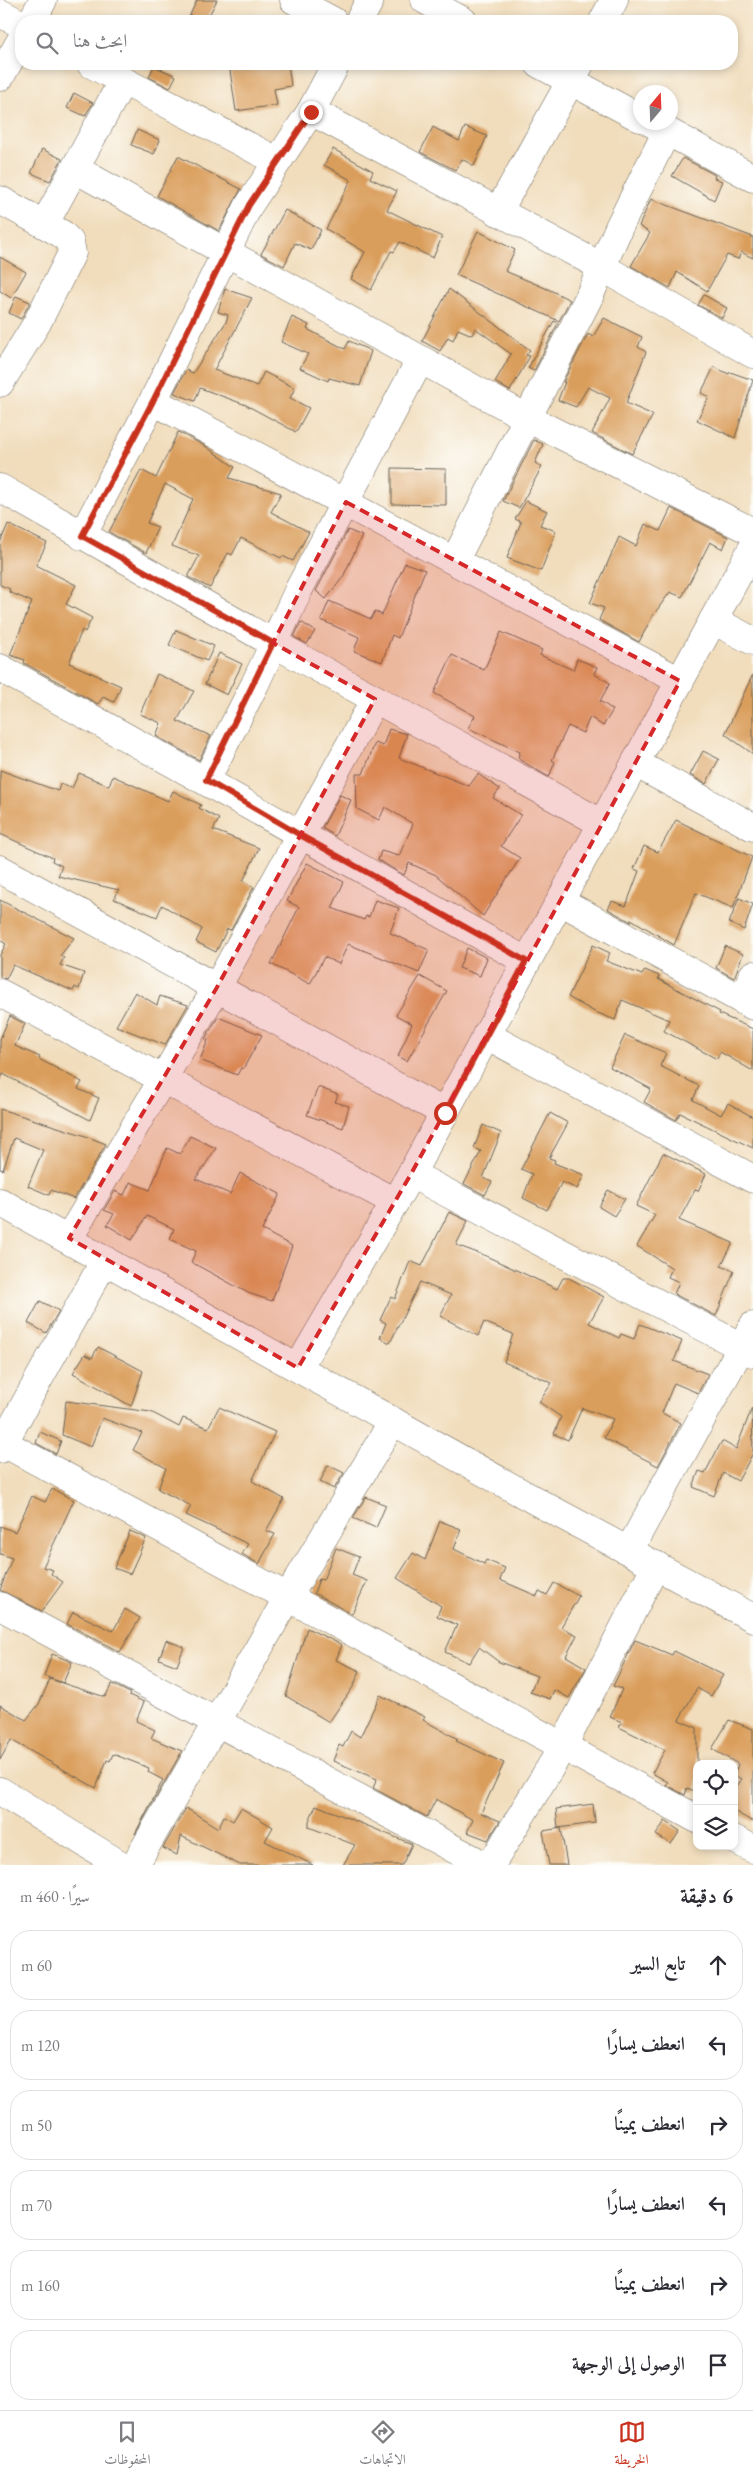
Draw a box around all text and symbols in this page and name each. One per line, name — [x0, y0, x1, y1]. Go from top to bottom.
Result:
search box — [15, 15, 738, 70]
text: ابحث هنا — [73, 28, 127, 53]
icon: search — [33, 29, 61, 57]
north arrow — [633, 85, 678, 130]
route end — [300, 101, 323, 124]
route start — [434, 1102, 457, 1125]
map controls — [693, 1760, 738, 1850]
button: locate — [693, 1760, 738, 1805]
button: layers — [693, 1805, 738, 1850]
text: 6 دقيقة — [680, 1882, 733, 1909]
text: سيرًا · 460 m — [20, 1886, 90, 1907]
text: تابع السير — [631, 1951, 685, 1976]
icon: ahead — [704, 1951, 732, 1979]
text: 60 m — [21, 1955, 52, 1976]
text: انعطف يسارًا — [607, 2031, 685, 2056]
icon: left — [704, 2031, 732, 2059]
text: 120 m — [21, 2035, 60, 2056]
text: انعطف يمينًا — [614, 2111, 685, 2136]
icon: right — [704, 2111, 732, 2139]
text: 50 m — [21, 2115, 52, 2136]
text: انعطف يسارًا — [607, 2191, 685, 2216]
icon: left — [704, 2191, 732, 2219]
text: 70 m — [21, 2195, 52, 2216]
text: انعطف يمينًا — [614, 2271, 685, 2296]
icon: right — [704, 2271, 732, 2299]
text: 160 m — [21, 2275, 60, 2296]
text: الوصول إلى الوجهة — [572, 2351, 685, 2376]
icon: arrive — [704, 2351, 732, 2379]
tab: المحفوظات — [104, 2418, 151, 2473]
tab: الاتجاهات — [359, 2418, 406, 2473]
tab: الخريطة — [615, 2418, 649, 2473]

